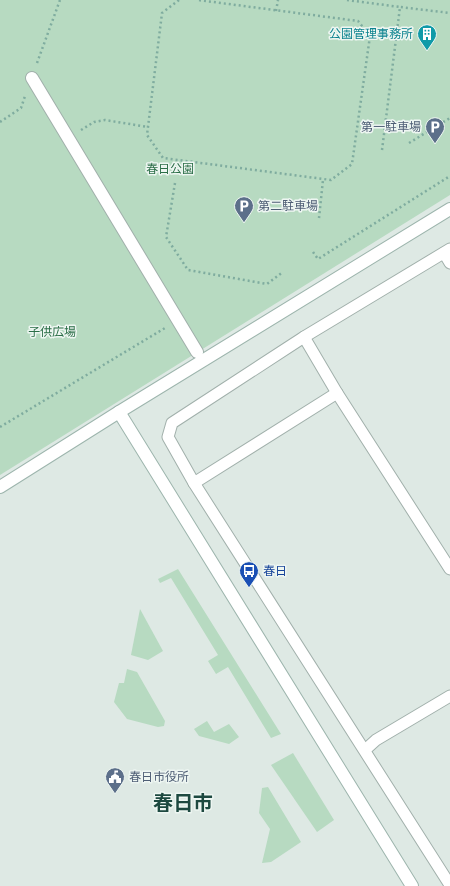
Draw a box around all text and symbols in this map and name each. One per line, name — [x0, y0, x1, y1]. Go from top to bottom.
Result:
building icon: 公園管理事務所 — [416, 23, 438, 51]
place label: 公園管理事務所 — [329, 25, 413, 43]
parking icon: 第一駐車場 — [424, 116, 446, 144]
place label: 第一駐車場 — [361, 118, 421, 136]
park label: 春日公園 — [146, 160, 194, 178]
parking icon: 第二駐車場 — [233, 195, 255, 223]
place label: 第二駐車場 — [258, 197, 318, 215]
park label: 子供広場 — [28, 323, 76, 341]
bus stop icon: 春日 — [238, 560, 260, 588]
place label: 春日 — [263, 562, 287, 580]
public building icon: 春日市役所 — [104, 766, 126, 794]
place label: 春日市役所 — [129, 768, 189, 786]
district label: 春日市 — [153, 789, 213, 818]

